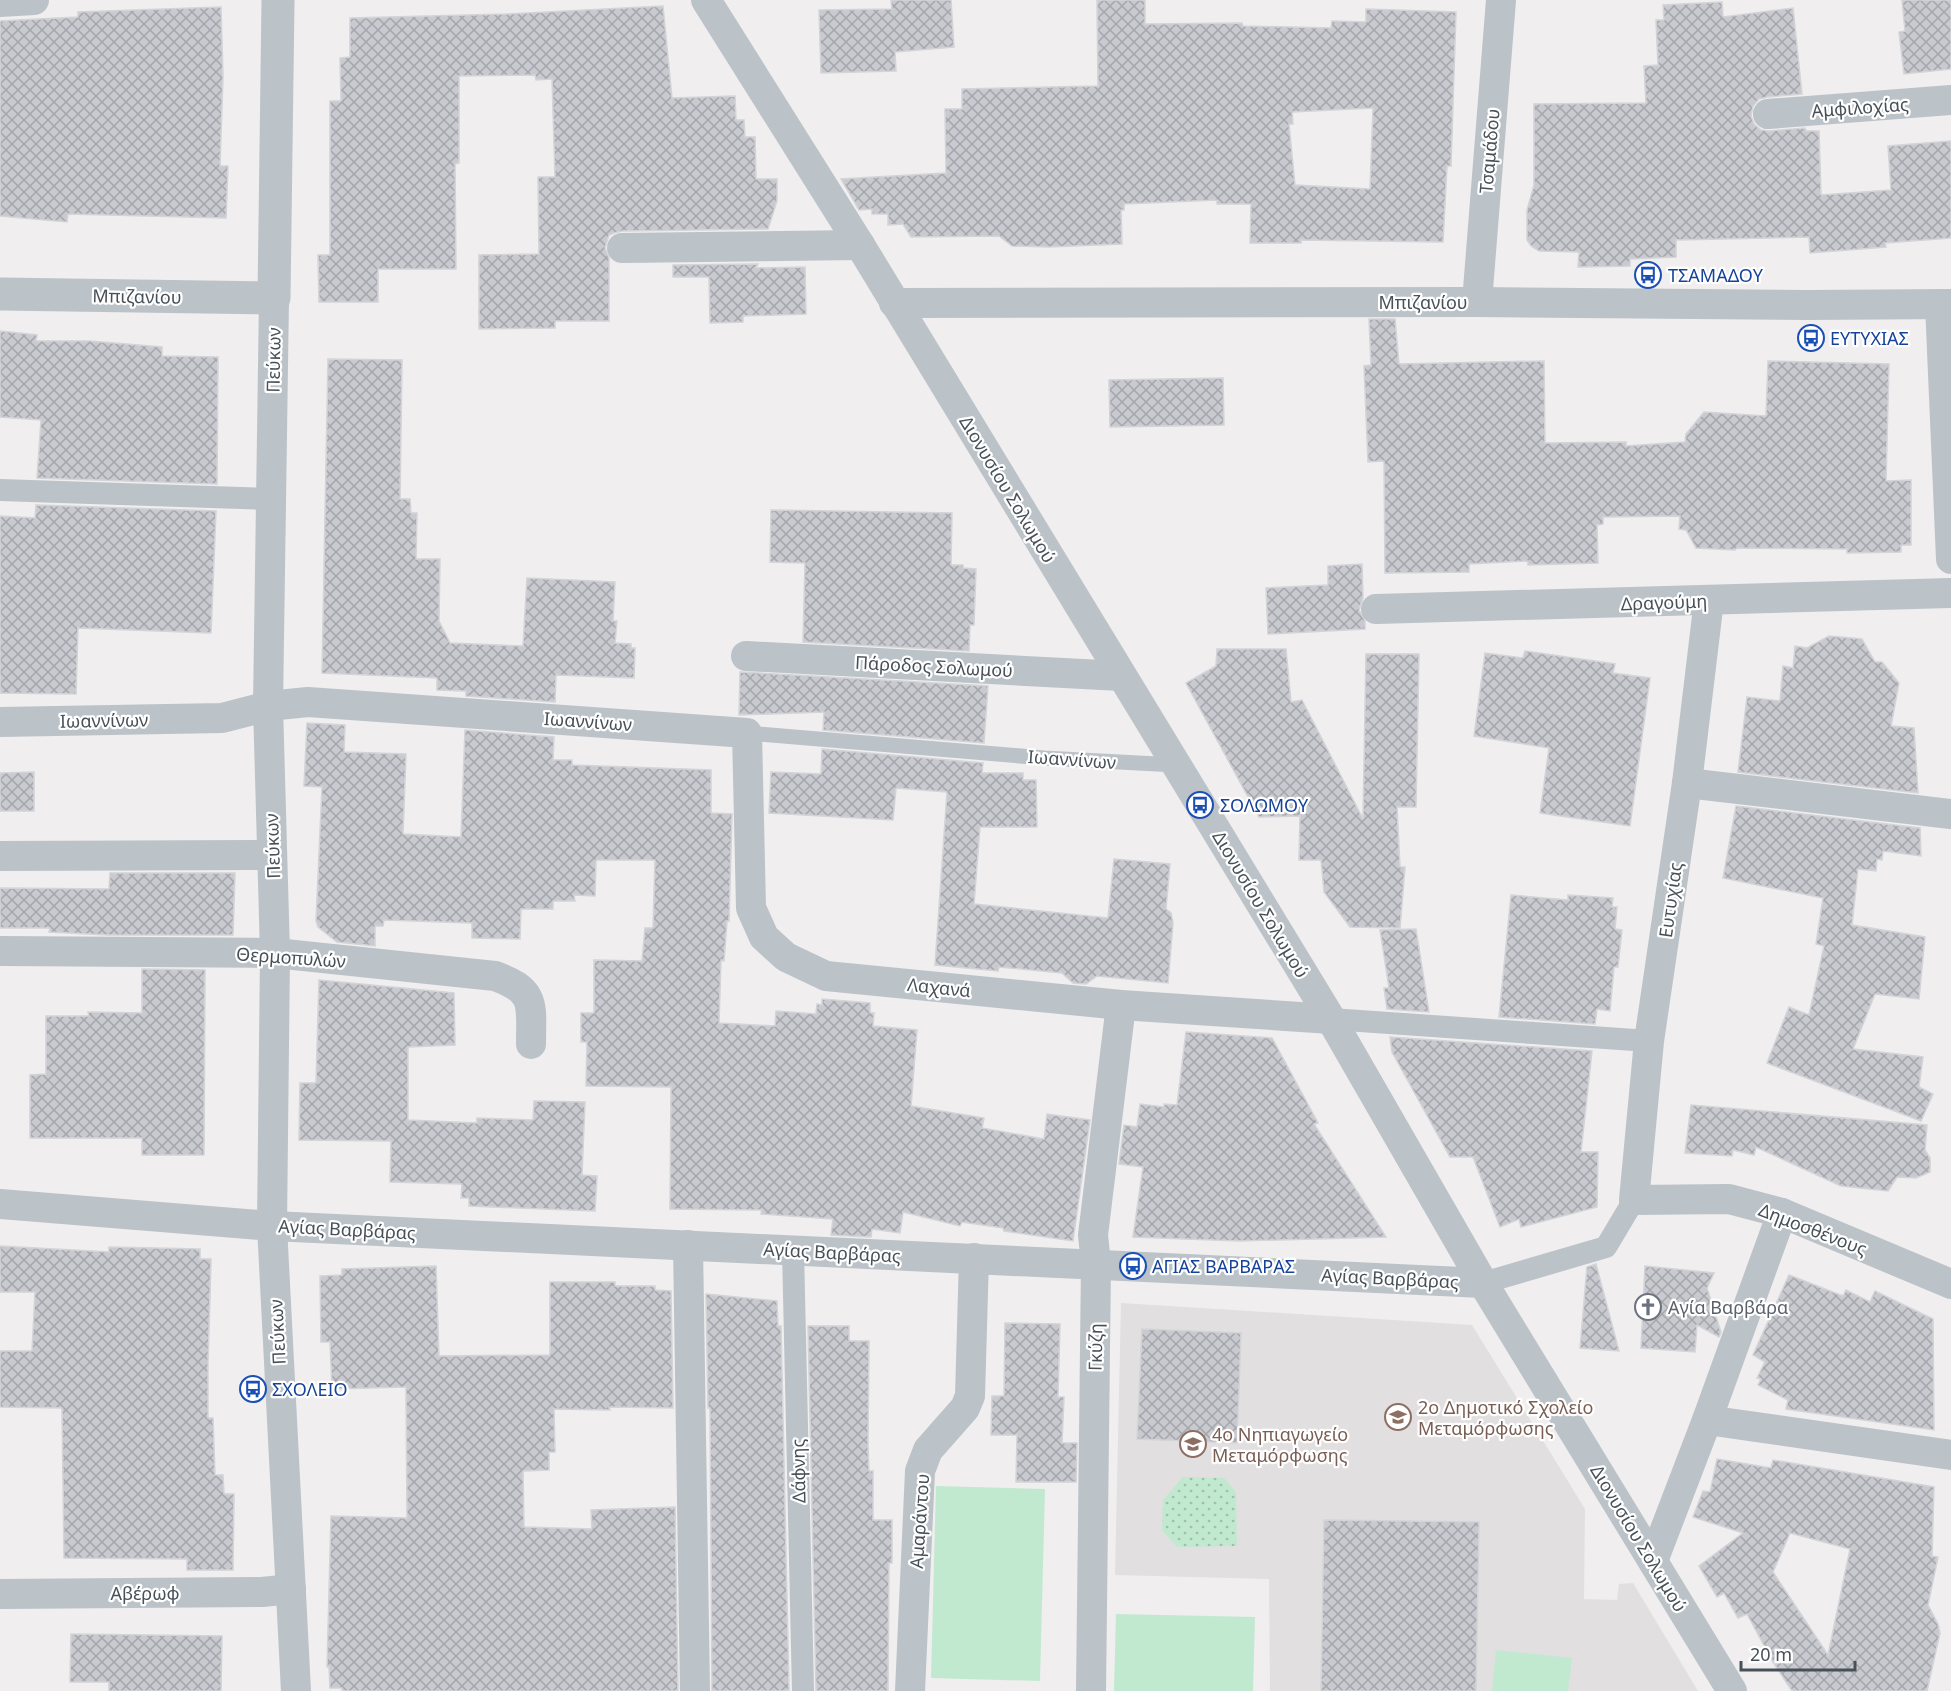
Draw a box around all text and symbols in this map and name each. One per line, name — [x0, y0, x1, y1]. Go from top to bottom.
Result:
street label: Αμφιλοχίας — [1811, 92, 1910, 122]
street label: Τσαμάδου — [1473, 108, 1505, 194]
bus stop icon: ΤΣΑΜΑΔΟΥ — [1633, 260, 1663, 290]
place label: ΤΣΑΜΑΔΟΥ — [1668, 263, 1764, 287]
street label: Μπιζανίου — [92, 283, 182, 309]
street label: Μπιζανίου — [1378, 290, 1468, 314]
bus stop icon: ΕΥΤΥΧΙΑΣ — [1796, 323, 1826, 353]
place label: ΕΥΤΥΧΙΑΣ — [1830, 326, 1909, 350]
street label: Πεύκων — [260, 327, 286, 393]
street label: Διονυσίου Σολωμού — [954, 411, 1062, 567]
street label: Δραγούμη — [1620, 588, 1708, 616]
street label: Πάροδος Σολωμού — [854, 650, 1014, 682]
street label: Ιωαννίνων — [543, 706, 633, 736]
street label: Ιωαννίνων — [60, 707, 148, 733]
street label: Ιωαννίνων — [1027, 744, 1117, 774]
bus stop icon: ΣΟΛΩΜΟΥ — [1185, 790, 1215, 820]
place label: ΣΟΛΩΜΟΥ — [1220, 793, 1309, 817]
street label: Πεύκων — [259, 813, 285, 879]
street label: Διονυσίου Σολωμού — [1207, 826, 1315, 982]
street label: Ευτυχίας — [1653, 861, 1687, 939]
street label: Θερμοπυλών — [236, 941, 346, 973]
street label: Λαχανά — [906, 972, 972, 1002]
street label: Δημοσθένους — [1755, 1197, 1871, 1261]
street label: Αγίας Βαρβάρας — [278, 1213, 416, 1245]
street label: Αγίας Βαρβάρας — [763, 1236, 901, 1268]
bus stop icon: ΑΓΙΑΣ ΒΑΡΒΑΡΑΣ — [1118, 1251, 1148, 1281]
place label: ΑΓΙΑΣ ΒΑΡΒΑΡΑΣ — [1152, 1254, 1295, 1278]
street label: Αγίας Βαρβάρας — [1321, 1262, 1459, 1294]
church icon: Αγία Βαρβάρα — [1633, 1292, 1663, 1322]
place label: Αγία Βαρβάρα — [1668, 1295, 1788, 1319]
street label: Πεύκων — [263, 1299, 291, 1365]
street label: Γκύζη — [1083, 1323, 1107, 1371]
bus stop icon: ΣΧΟΛΕΙΟ — [238, 1374, 268, 1404]
place label: ΣΧΟΛΕΙΟ — [272, 1377, 348, 1401]
place label: 2ο Δημοτικό Σχολείο Μεταμόρφωσης — [1418, 1395, 1593, 1440]
school or university icon: 2ο Δημοτικό Σχολείο Μεταμόρφωσης — [1383, 1402, 1413, 1432]
place label: 4ο Νηπιαγωγείο Μεταμόρφωσης — [1212, 1422, 1348, 1467]
school or university icon: 4ο Νηπιαγωγείο Μεταμόρφωσης — [1178, 1429, 1208, 1459]
street label: Δάφνης — [785, 1438, 811, 1503]
street label: Διονυσίου Σολωμού — [1585, 1460, 1693, 1616]
street label: Αμαράντου — [904, 1473, 934, 1569]
street label: Αβέρωφ — [110, 1581, 180, 1605]
scale bar — [1741, 1634, 1855, 1672]
text: 20 m — [1750, 1642, 1792, 1666]

